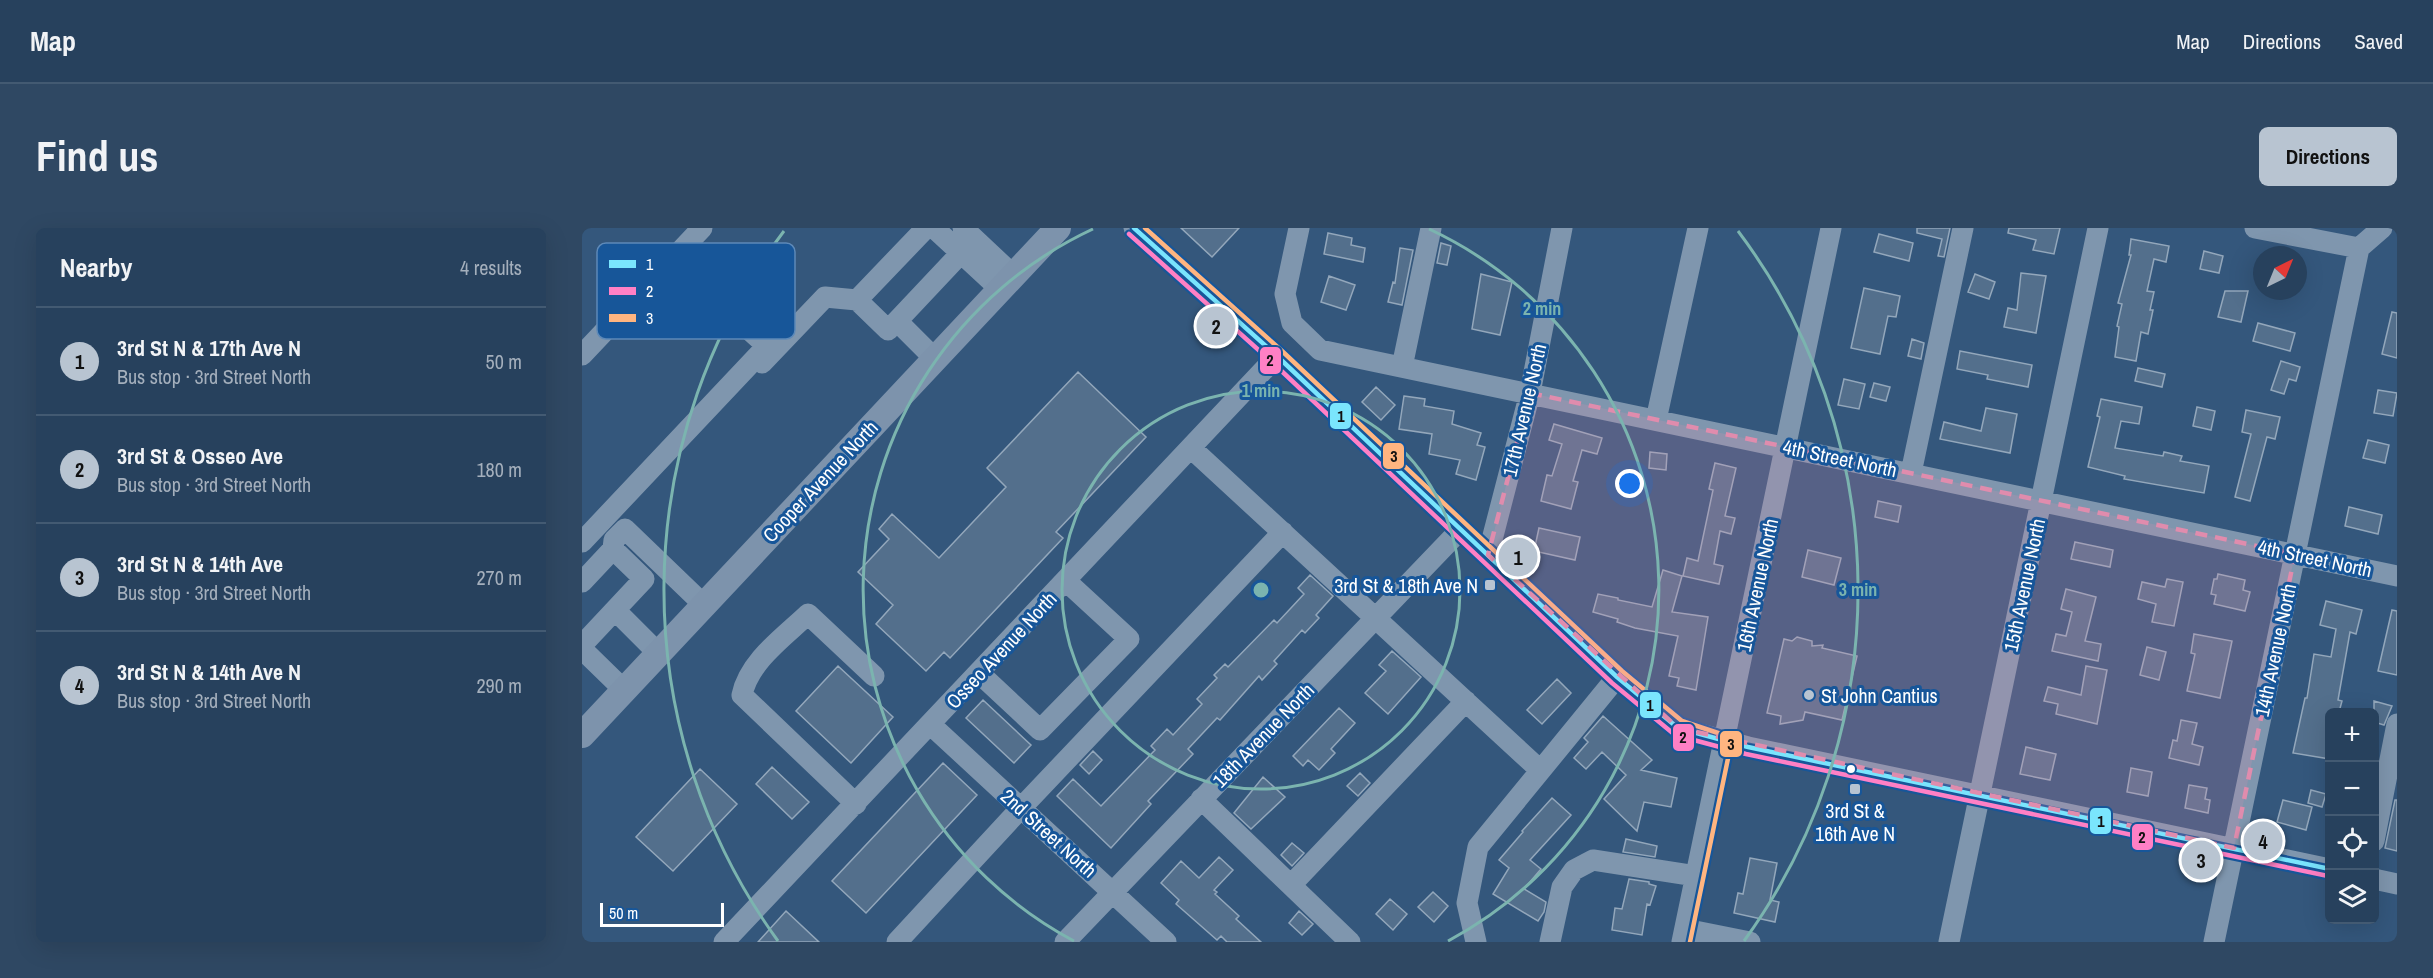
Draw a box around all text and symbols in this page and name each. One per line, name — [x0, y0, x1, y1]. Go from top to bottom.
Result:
text: Map — [30, 22, 76, 60]
text: Map — [2176, 27, 2210, 56]
text: Directions — [2243, 27, 2321, 56]
text: Saved — [2354, 27, 2403, 56]
button: Directions — [2259, 127, 2397, 186]
text: Find us — [36, 128, 158, 184]
legend — [597, 243, 795, 339]
north arrow — [2253, 246, 2307, 300]
text: Nearby — [60, 250, 132, 285]
text: 1 — [646, 253, 654, 275]
text: 4 results — [460, 254, 522, 281]
text: 2 — [646, 280, 653, 302]
text: 2 min — [1523, 296, 1561, 321]
pin: 2 — [1196, 304, 1236, 348]
text: 3 — [646, 307, 653, 329]
text: 3rd St N & 17th Ave N — [117, 333, 301, 363]
street label: 17th Avenue North — [1496, 341, 1552, 479]
line badge: 2 — [1259, 346, 1282, 375]
text: 1 — [75, 348, 84, 375]
text: 50 m — [486, 348, 522, 375]
text: 2 — [1266, 349, 1274, 371]
text: Bus stop · 3rd Street North — [117, 363, 311, 390]
text: 1 min — [1242, 378, 1280, 403]
line badge: 1 — [1329, 402, 1352, 430]
text: 1 — [1337, 405, 1345, 427]
street label: Cooper Avenue North — [756, 414, 884, 548]
street label: 4th Street North — [1781, 433, 1899, 483]
text: 3rd St & Osseo Ave — [117, 441, 283, 471]
line badge: 3 — [1382, 442, 1405, 470]
text: 3 — [1390, 445, 1398, 467]
text: 2 — [75, 456, 84, 483]
text: 180 m — [476, 456, 522, 483]
your location — [1615, 469, 1644, 498]
text: Bus stop · 3rd Street North — [117, 471, 311, 498]
street label: 16th Avenue North — [1730, 516, 1784, 654]
street label: 15th Avenue North — [1997, 516, 2051, 654]
street label: 4th Street North — [2256, 533, 2374, 583]
pin: 1 — [1498, 534, 1538, 580]
text: 3rd St N & 14th Ave — [117, 549, 283, 579]
text: 3 — [75, 564, 84, 591]
text: 270 m — [476, 564, 522, 591]
place label: 3rd St & 18th Ave N — [1334, 572, 1478, 599]
text: 3 min — [1839, 577, 1877, 602]
marker: 3rd St & 18th Ave N — [1483, 578, 1497, 592]
text: Bus stop · 3rd Street North — [117, 579, 311, 606]
centre of rings — [1251, 580, 1271, 600]
street label: 14th Avenue North — [2248, 581, 2302, 719]
street label: Osseo Avenue North — [940, 586, 1062, 714]
text: 3rd St N & 14th Ave N — [117, 657, 301, 687]
text: 4 — [75, 672, 84, 699]
text: 290 m — [476, 672, 522, 699]
street label: 18th Avenue North — [1206, 677, 1320, 793]
place label: St John Cantius — [1821, 682, 1938, 709]
text: Bus stop · 3rd Street North — [117, 687, 311, 714]
marker: St John Cantius — [1802, 688, 1816, 702]
line badge: 1 — [1639, 691, 1662, 719]
text: 1 — [1646, 694, 1654, 716]
map controls — [2325, 708, 2379, 924]
button: + — [2325, 708, 2379, 762]
line badge: 2 — [1672, 723, 1695, 752]
text: 2 — [1679, 726, 1687, 748]
line badge: 3 — [1719, 730, 1743, 758]
text: 3 — [1727, 733, 1735, 755]
button: − — [2325, 762, 2379, 816]
unlabelled marker — [1845, 763, 1857, 775]
marker: 3rd St & 16th Ave N — [1848, 782, 1862, 796]
street label: 2nd Street North — [995, 783, 1103, 883]
place label: 3rd St & 16th Ave N — [1815, 797, 1895, 847]
line badge: 1 — [2089, 807, 2112, 835]
text: 1 — [2097, 810, 2105, 832]
button: locate — [2325, 816, 2379, 870]
pin: 4 — [2244, 818, 2282, 864]
line badge: 2 — [2131, 823, 2154, 851]
text: 2 — [2138, 826, 2146, 848]
pin: 3 — [2182, 838, 2220, 882]
button: layers — [2325, 870, 2379, 924]
scale bar — [600, 900, 724, 928]
text: 50 m — [609, 902, 638, 924]

